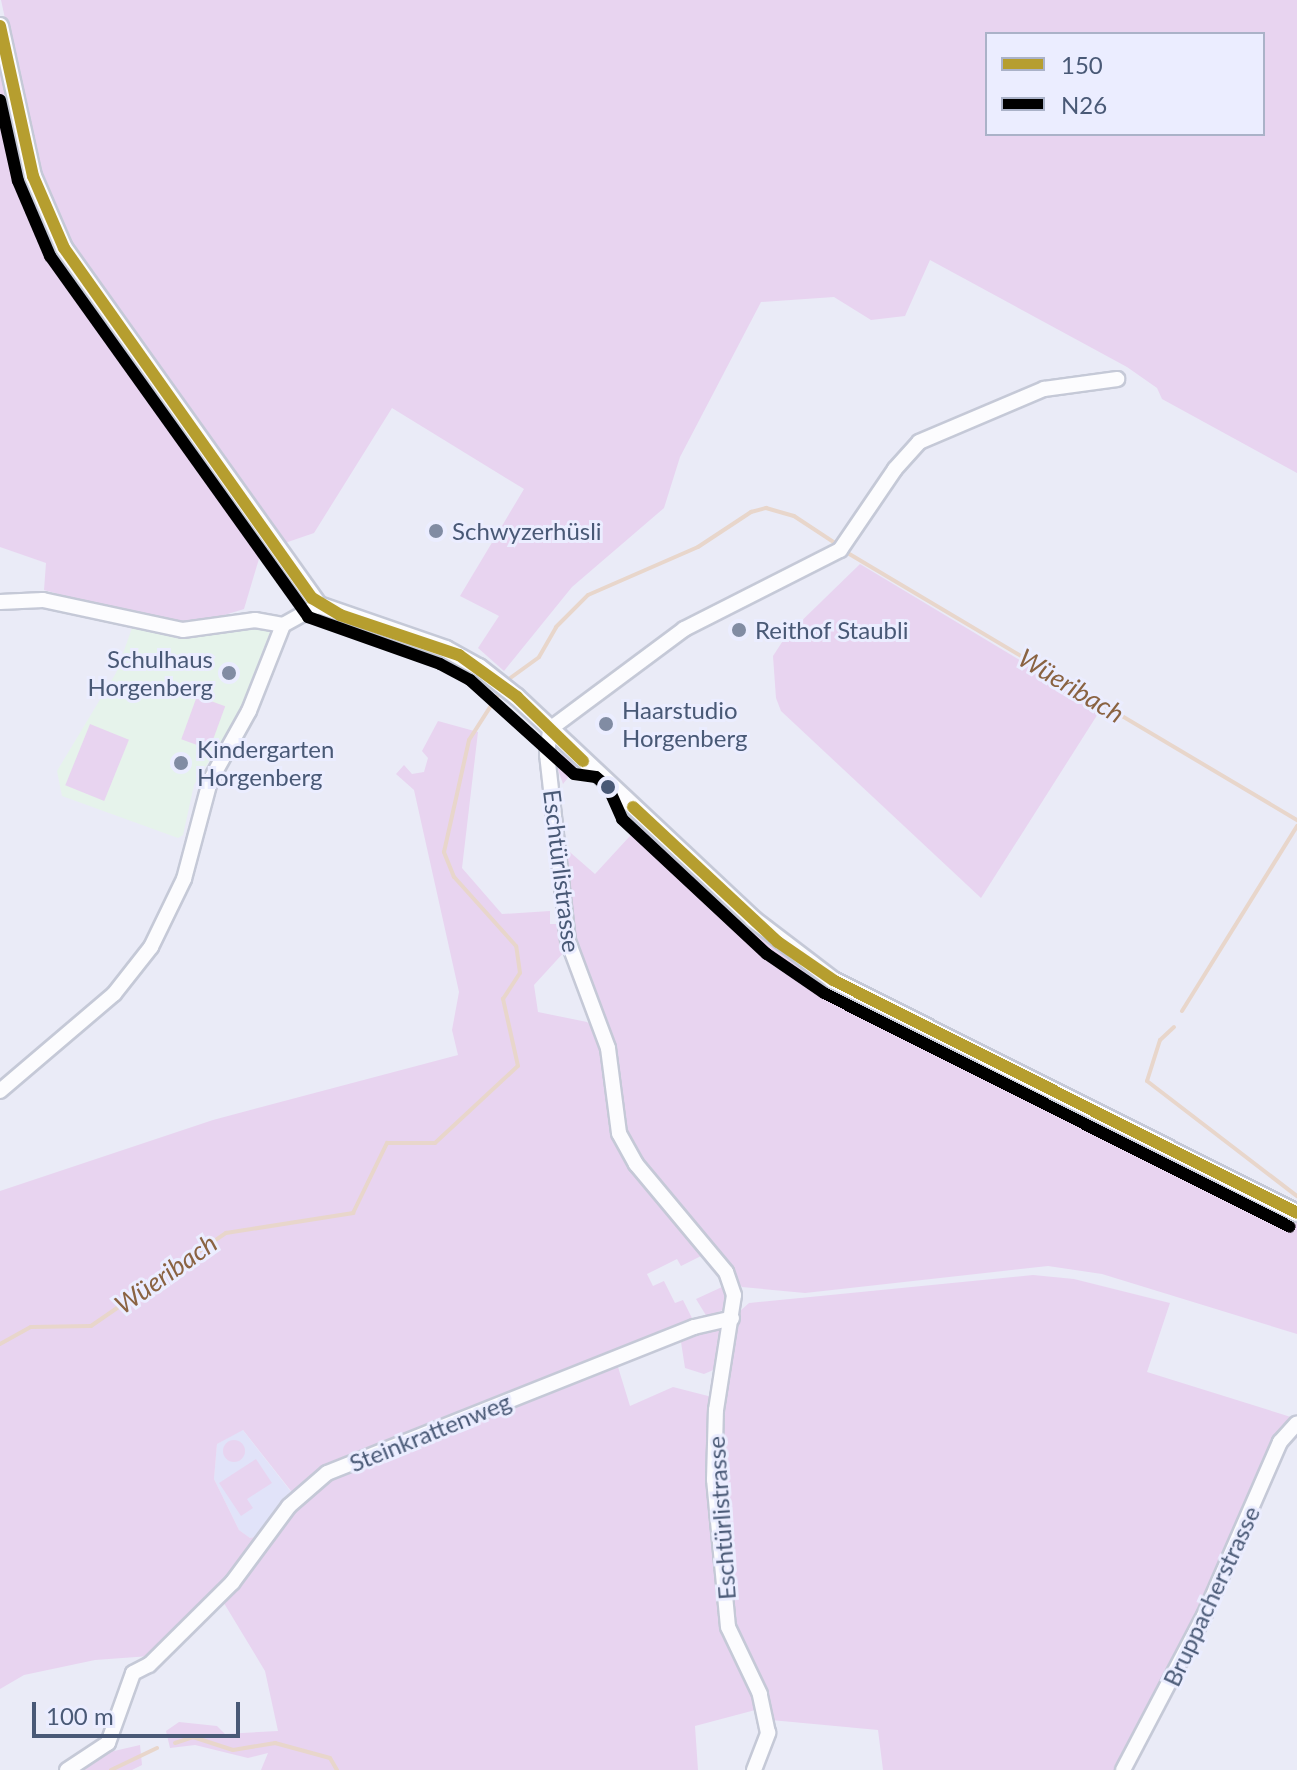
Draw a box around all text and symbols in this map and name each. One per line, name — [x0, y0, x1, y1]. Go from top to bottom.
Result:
legend — [985, 32, 1265, 136]
text: 150 — [1061, 50, 1103, 79]
text: N26 — [1061, 90, 1107, 119]
place label: Schwyzerhüsli — [452, 517, 602, 545]
marker: Schwyzerhüsli — [427, 522, 445, 540]
place label: Reithof Staubli — [755, 616, 909, 644]
marker: Reithof Staubli — [730, 621, 748, 639]
water label: Wüeribach — [1013, 642, 1129, 730]
place label: Schulhaus Horgenberg — [88, 645, 213, 701]
marker: Schulhaus Horgenberg — [220, 664, 238, 682]
place label: Haarstudio Horgenberg — [622, 696, 747, 752]
marker: Haarstudio Horgenberg — [597, 715, 615, 733]
place label: Kindergarten Horgenberg — [197, 735, 334, 791]
marker: Kindergarten Horgenberg — [172, 754, 190, 772]
unlabelled marker — [600, 779, 616, 795]
street label: Eschtürlistrasse — [538, 788, 586, 954]
water label: Wüeribach — [109, 1227, 223, 1321]
street label: Steinkrattenweg — [345, 1387, 515, 1477]
street label: Eschtürlistrasse — [701, 1435, 741, 1601]
street label: Bruppacherstrasse — [1157, 1501, 1265, 1691]
scale bar — [36, 1686, 244, 1736]
text: 100 m — [46, 1701, 114, 1730]

